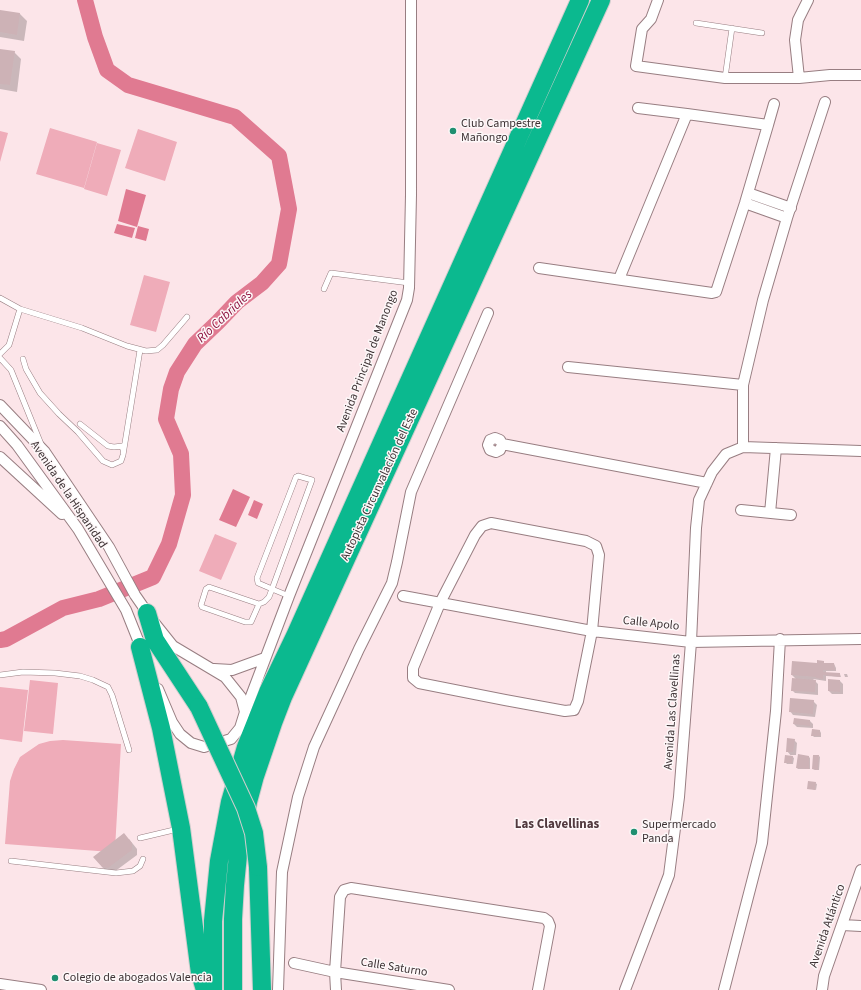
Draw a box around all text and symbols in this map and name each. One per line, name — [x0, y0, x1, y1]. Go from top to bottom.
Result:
place label: Club Campestre Mañongo — [461, 117, 541, 145]
marker: Club Campestre Mañongo — [448, 126, 458, 136]
water label: Río Cabriales — [194, 287, 256, 347]
street label: Avenida Principal de Manongo — [334, 288, 402, 434]
street label: Autopista Circunvalación del Este — [338, 407, 422, 563]
street label: Avenida de la Hispanidad — [27, 439, 109, 551]
street label: Calle Apolo — [622, 614, 680, 634]
street label: Avenida Las Clavellinas — [662, 654, 684, 770]
district label: Las Clavellinas — [515, 817, 599, 833]
place label: Supermercado Panda — [642, 818, 716, 846]
marker: Supermercado Panda — [629, 827, 639, 837]
street label: Avenida Atlántico — [807, 882, 849, 970]
street label: Calle Saturno — [360, 956, 428, 980]
place label: Colegio de abogados Valencia — [63, 971, 212, 985]
marker: Colegio de abogados Valencia — [50, 973, 60, 983]

